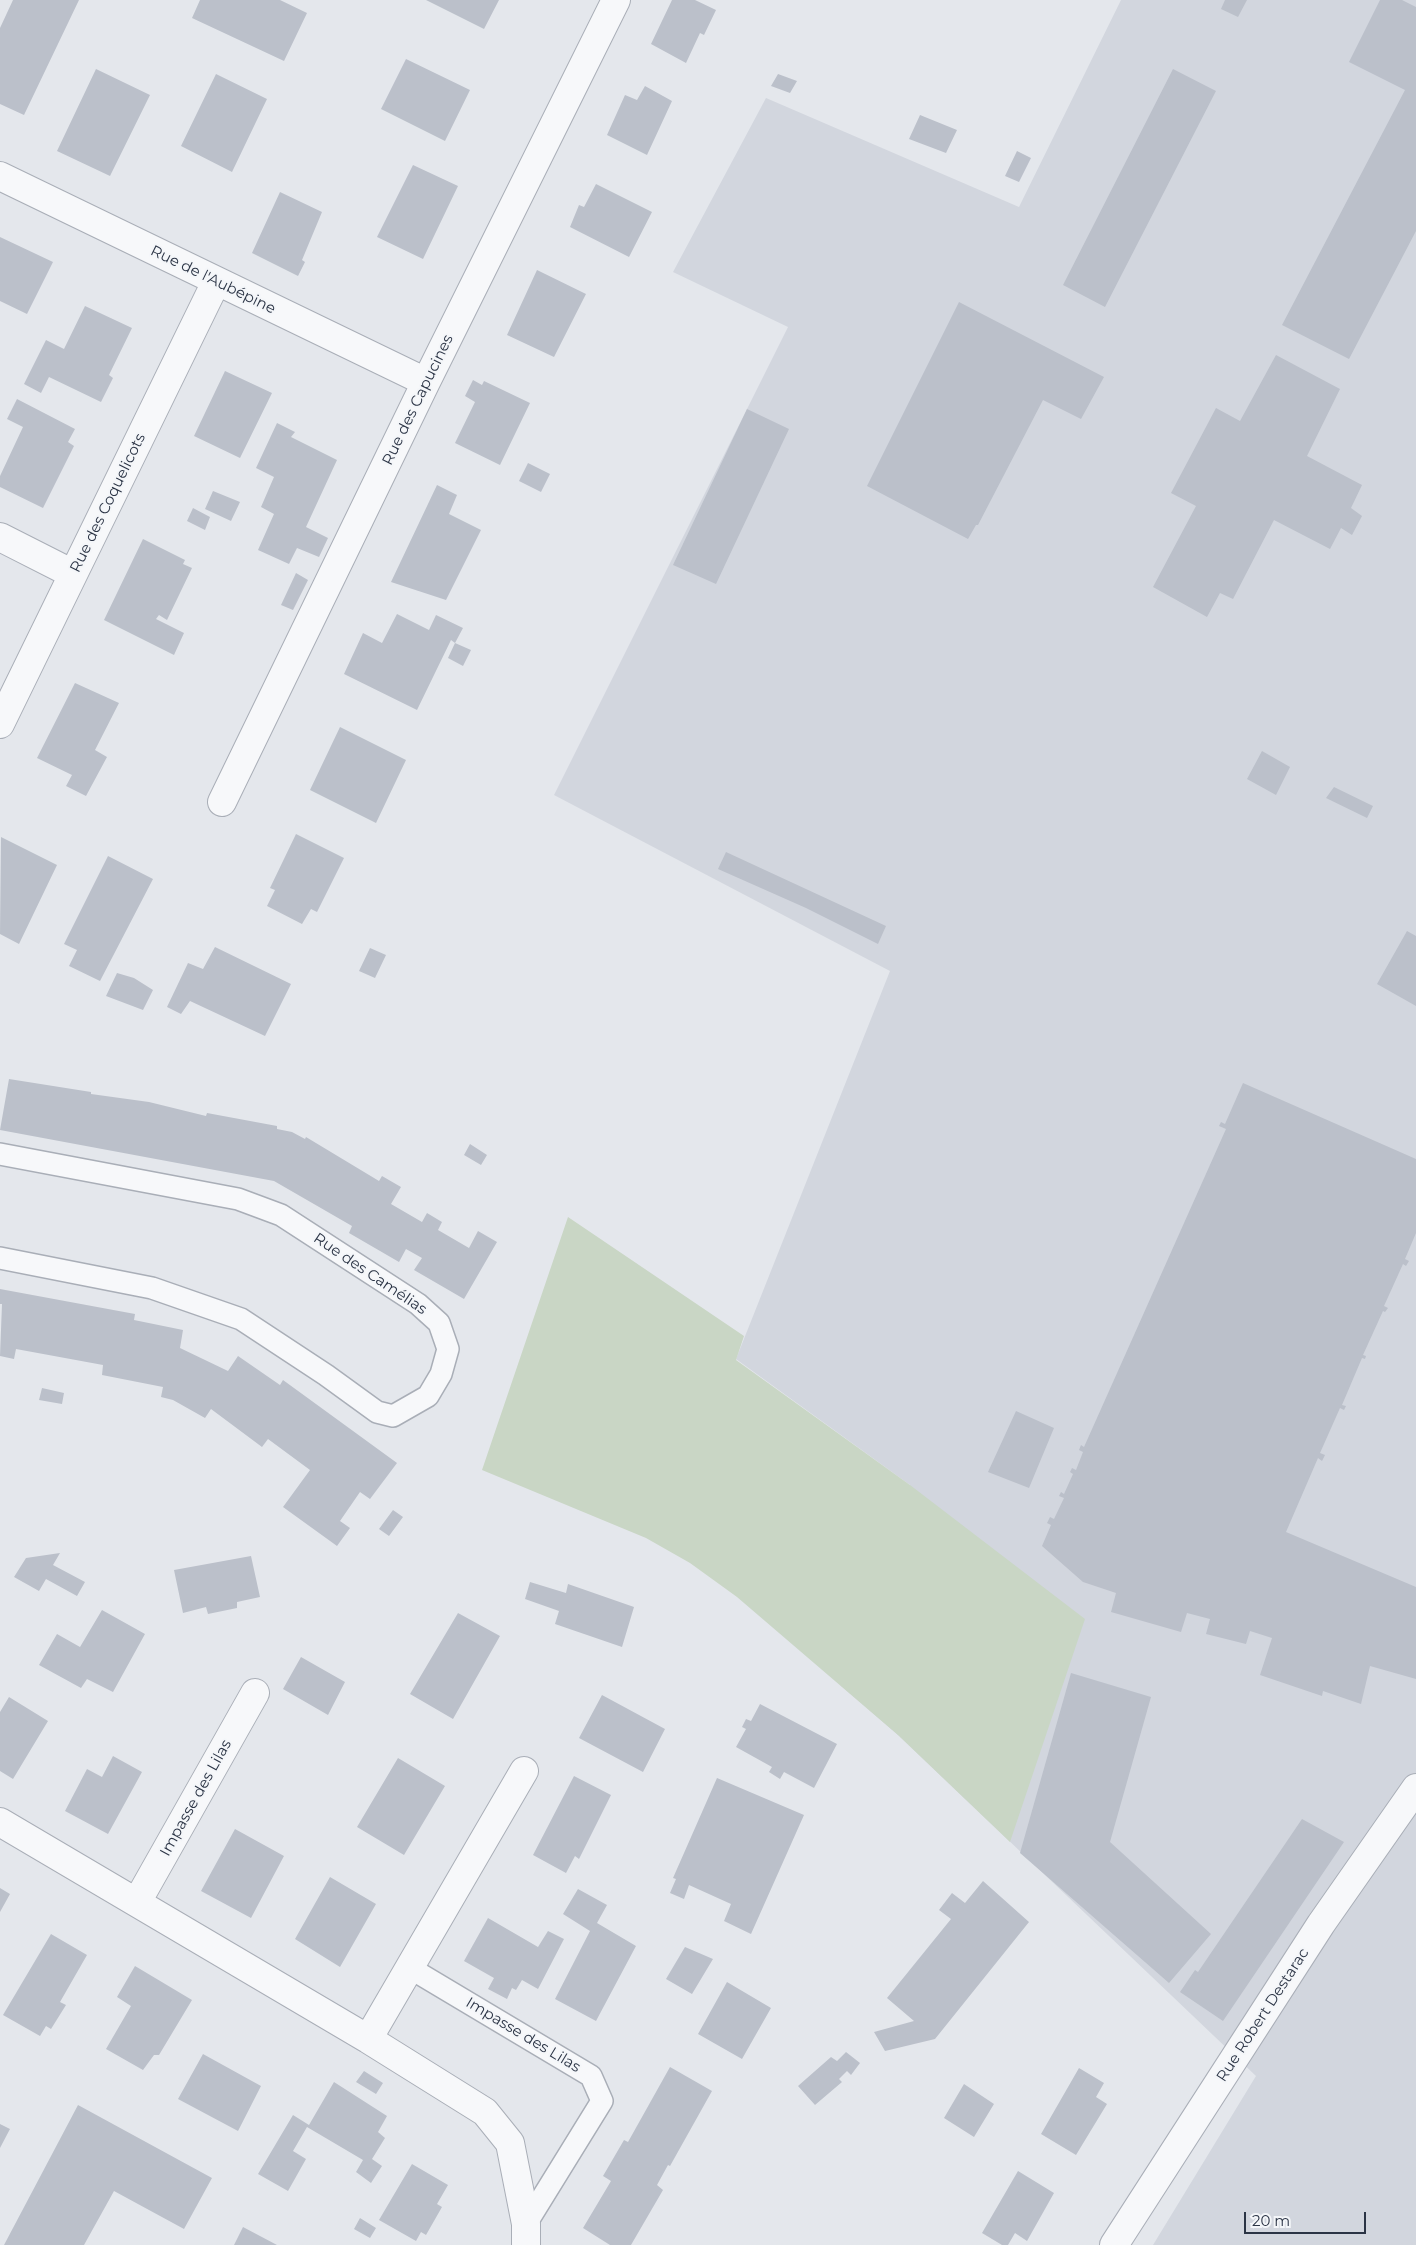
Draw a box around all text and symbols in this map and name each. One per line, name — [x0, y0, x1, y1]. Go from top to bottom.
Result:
street label: Rue de l'Aubépine — [148, 242, 278, 318]
street label: Rue des Capucines — [379, 332, 457, 468]
street label: Rue des Coquelicots — [66, 430, 150, 576]
street label: Rue des Camélias — [310, 1229, 430, 1319]
street label: Impasse des Lilas — [156, 1737, 236, 1859]
street label: Rue Robert Destarac — [1213, 1945, 1313, 2085]
street label: Impasse des Lilas — [462, 1994, 584, 2076]
scale bar — [1246, 2202, 1368, 2234]
text: 20 m — [1252, 2211, 1290, 2230]

